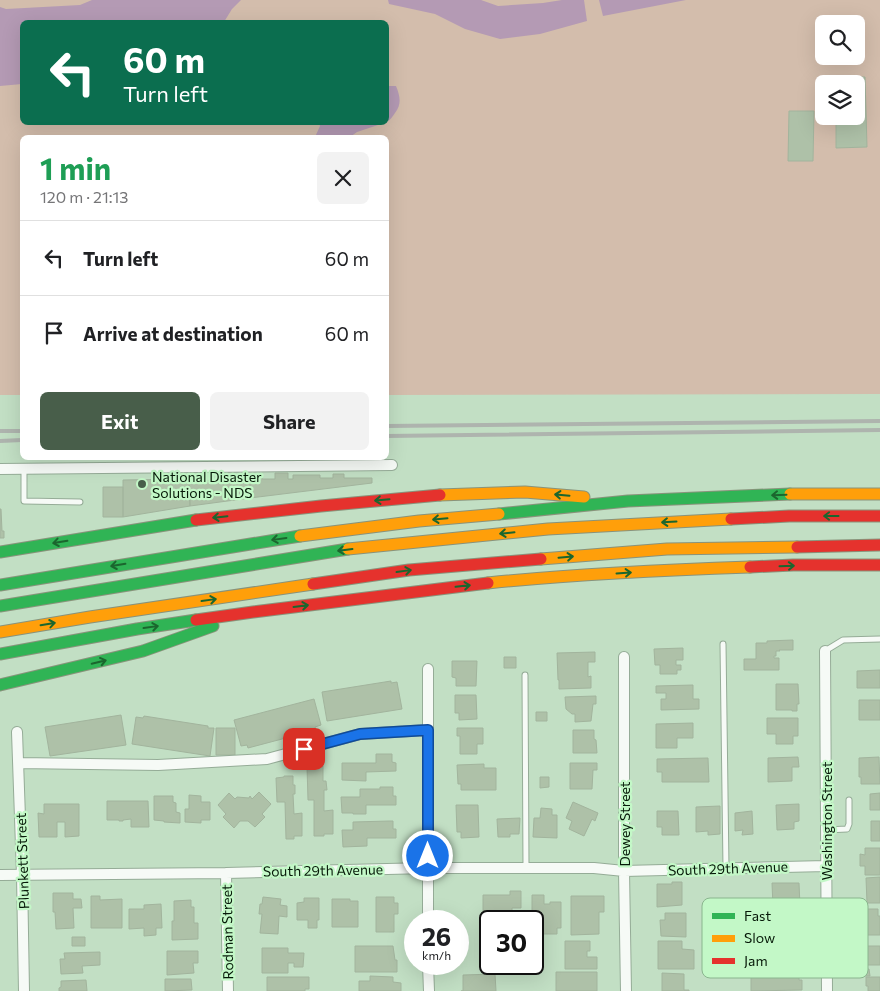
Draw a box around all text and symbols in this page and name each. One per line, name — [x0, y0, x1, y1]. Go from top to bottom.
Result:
map controls — [815, 15, 865, 125]
button: search — [815, 15, 865, 65]
text: 60 m — [123, 37, 205, 80]
icon: left — [40, 40, 105, 105]
button: layers — [815, 75, 865, 125]
text: Turn left — [123, 80, 208, 107]
text: 1 min — [40, 149, 111, 186]
button: close — [317, 152, 369, 204]
text: 120 m · 21:13 — [40, 187, 129, 206]
icon: left — [40, 244, 68, 272]
text: Turn left — [83, 247, 158, 270]
text: 60 m — [325, 247, 369, 270]
icon: arrive — [40, 319, 68, 347]
text: Arrive at destination — [83, 322, 263, 345]
text: 60 m — [325, 322, 369, 345]
button: Exit — [40, 392, 200, 450]
button: Share — [210, 392, 369, 450]
place label: National Disaster Solutions - NDS — [152, 468, 262, 501]
marker: National Disaster Solutions - NDS — [136, 478, 148, 490]
one-way arrow — [554, 490, 570, 500]
one-way arrow — [771, 490, 787, 499]
one-way arrow — [374, 495, 390, 505]
one-way arrow — [824, 511, 840, 521]
one-way arrow — [213, 512, 229, 522]
one-way arrow — [432, 514, 448, 524]
one-way arrow — [661, 518, 677, 527]
one-way arrow — [499, 528, 515, 538]
one-way arrow — [271, 534, 287, 544]
one-way arrow — [52, 538, 68, 548]
one-way arrow — [338, 545, 354, 555]
one-way arrow — [558, 552, 574, 562]
one-way arrow — [111, 561, 127, 571]
one-way arrow — [779, 561, 795, 570]
one-way arrow — [396, 566, 412, 576]
one-way arrow — [616, 568, 632, 577]
one-way arrow — [454, 581, 470, 591]
one-way arrow — [200, 595, 216, 605]
one-way arrow — [293, 601, 309, 611]
one-way arrow — [40, 619, 56, 629]
one-way arrow — [143, 622, 159, 632]
one-way arrow — [90, 657, 106, 666]
pin — [283, 728, 325, 770]
icon: arrive — [290, 735, 318, 763]
street label: Washington Street — [818, 761, 835, 880]
street label: Dewey Street — [616, 781, 633, 867]
street label: Plunkett Street — [12, 812, 32, 910]
position arrow — [401, 829, 453, 881]
street label: South 29th Avenue — [668, 857, 788, 879]
street label: South 29th Avenue — [263, 860, 383, 880]
street label: Rodman Street — [218, 884, 236, 980]
legend — [702, 898, 868, 978]
text: Fast — [744, 907, 771, 924]
speed limit sign: 30 — [479, 910, 544, 975]
text: 26 — [422, 921, 451, 951]
text: Slow — [744, 929, 775, 946]
text: km/h — [422, 948, 451, 962]
text: Jam — [744, 952, 768, 969]

